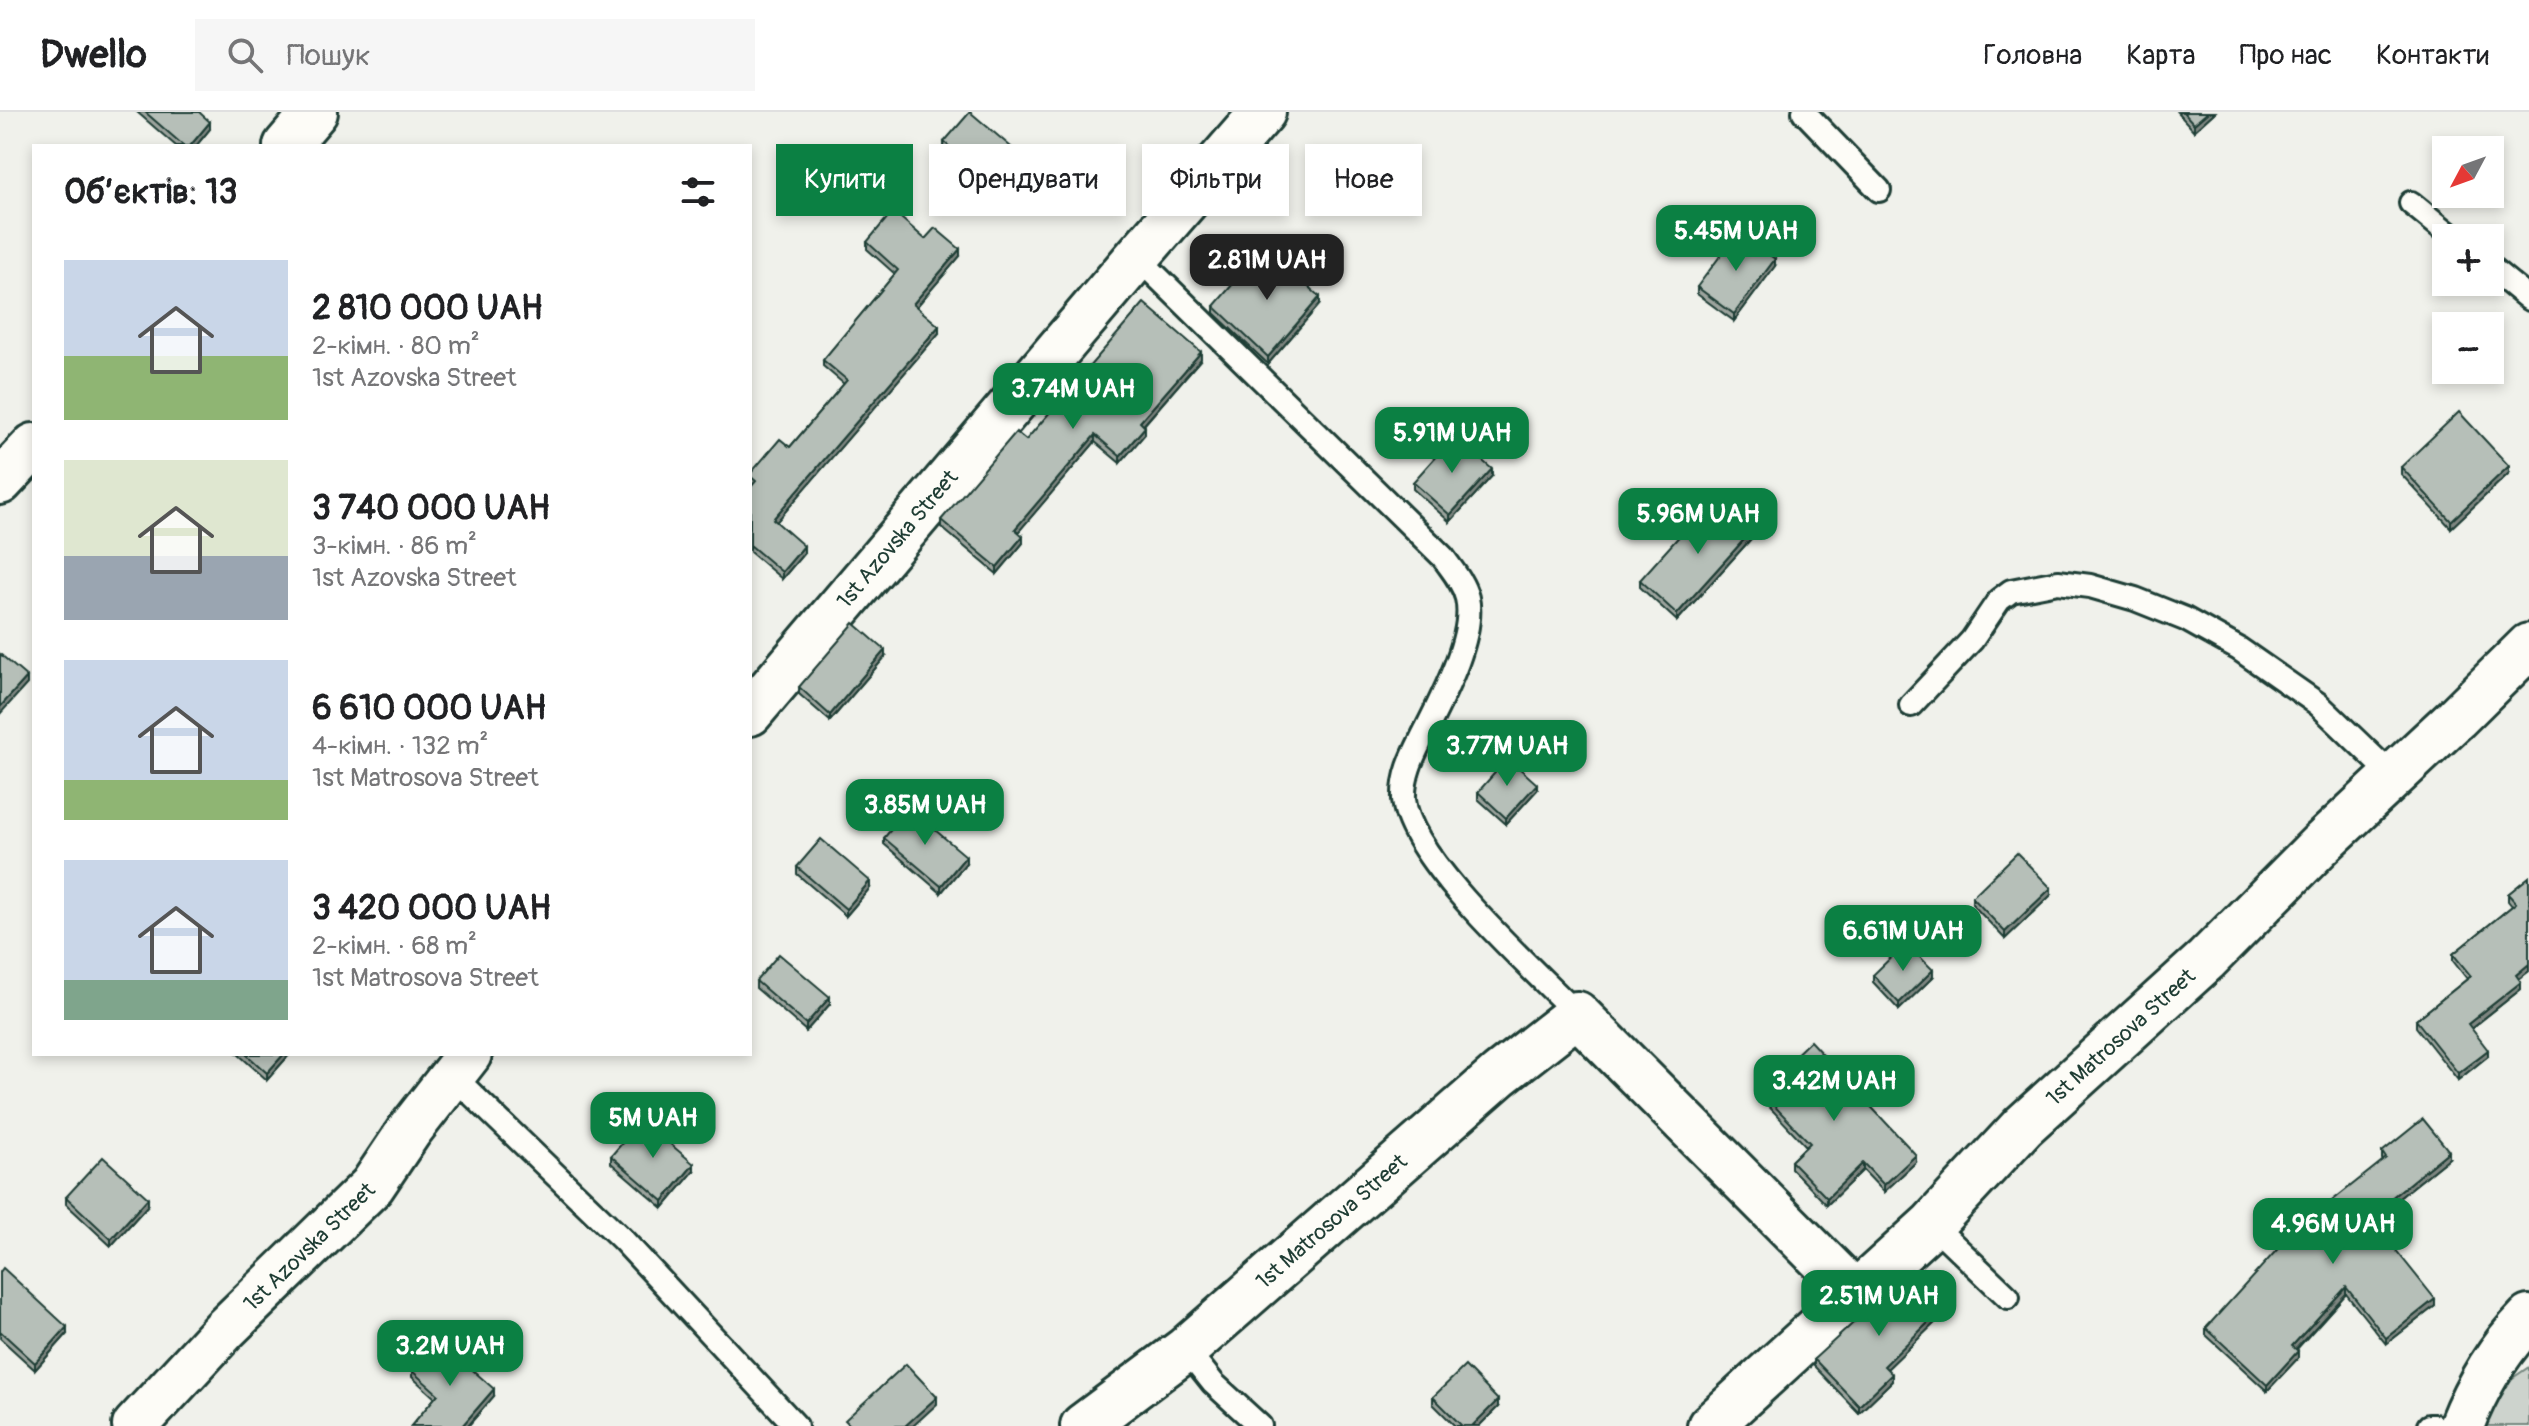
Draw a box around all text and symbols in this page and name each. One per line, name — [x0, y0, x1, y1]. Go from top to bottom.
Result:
search box — [195, 19, 755, 91]
text: Dwello — [40, 31, 147, 79]
icon: search — [223, 33, 267, 77]
text: Пошук — [287, 37, 370, 74]
text: Головна — [1983, 38, 2082, 73]
text: Карта — [2126, 38, 2196, 73]
text: Про нас — [2240, 38, 2332, 73]
text: Контакти — [2376, 38, 2489, 73]
north arrow — [2432, 136, 2504, 208]
map controls — [2432, 136, 2504, 384]
chip: Купити — [776, 144, 913, 216]
chip: Орендувати — [929, 144, 1126, 216]
chip: Фільтри — [1142, 144, 1289, 216]
chip: Нове — [1305, 144, 1422, 216]
icon: filters — [676, 170, 720, 214]
text: Об’єктів: 13 — [64, 171, 238, 214]
pin: 5.45M UAH — [1644, 205, 1828, 273]
text: 5.45M UAH — [1674, 215, 1798, 247]
button: + — [2432, 224, 2504, 296]
pin: 2.81M UAH — [1175, 234, 1359, 302]
text: 2.81M UAH — [1208, 244, 1326, 276]
text: 2 810 000 UAH — [312, 287, 543, 330]
icon: home — [128, 292, 224, 388]
button: − — [2432, 312, 2504, 384]
text: 2-кімн. · 80 m² — [312, 330, 480, 362]
text: 1st Azovska Street — [312, 362, 516, 394]
pin: 3.74M UAH — [981, 363, 1165, 431]
text: 3.74M UAH — [1011, 373, 1135, 405]
pin: 5.91M UAH — [1360, 407, 1544, 475]
text: 5.91M UAH — [1393, 417, 1511, 449]
street label: 1st Azovska Street — [831, 464, 964, 614]
text: 3 740 000 UAH — [312, 487, 550, 530]
pin: 5.96M UAH — [1606, 488, 1790, 556]
icon: home — [128, 492, 224, 588]
text: 5.96M UAH — [1636, 498, 1760, 530]
text: 3-кімн. · 86 m² — [312, 530, 477, 562]
text: 1st Azovska Street — [312, 562, 516, 594]
text: 6 610 000 UAH — [312, 687, 546, 730]
icon: home — [128, 692, 224, 788]
pin: 3.77M UAH — [1415, 720, 1599, 788]
text: 4-кімн. · 132 m² — [312, 730, 489, 762]
text: 3.77M UAH — [1446, 730, 1568, 762]
text: 1st Matrosova Street — [312, 762, 539, 794]
pin: 3.85M UAH — [833, 779, 1017, 847]
text: 3.85M UAH — [864, 789, 986, 821]
text: 3 420 000 UAH — [312, 887, 551, 930]
icon: home — [128, 892, 224, 988]
pin: 6.61M UAH — [1811, 905, 1995, 973]
text: 6.61M UAH — [1842, 915, 1964, 947]
text: 2-кімн. · 68 m² — [312, 930, 477, 962]
text: 1st Matrosova Street — [312, 962, 539, 994]
street label: 1st Matrosova Street — [2040, 962, 2201, 1112]
pin: 3.42M UAH — [1742, 1055, 1926, 1123]
text: 3.42M UAH — [1772, 1065, 1896, 1097]
pin: 5M UAH — [588, 1092, 718, 1160]
text: 5M UAH — [609, 1102, 698, 1134]
street label: 1st Matrosova Street — [1250, 1148, 1413, 1295]
street label: 1st Azovska Street — [238, 1176, 381, 1317]
pin: 4.96M UAH — [2241, 1198, 2425, 1266]
text: 4.96M UAH — [2271, 1208, 2395, 1240]
pin: 2.51M UAH — [1787, 1270, 1971, 1338]
text: 2.51M UAH — [1819, 1280, 1939, 1312]
pin: 3.2M UAH — [367, 1320, 533, 1388]
text: 3.2M UAH — [395, 1330, 505, 1362]

